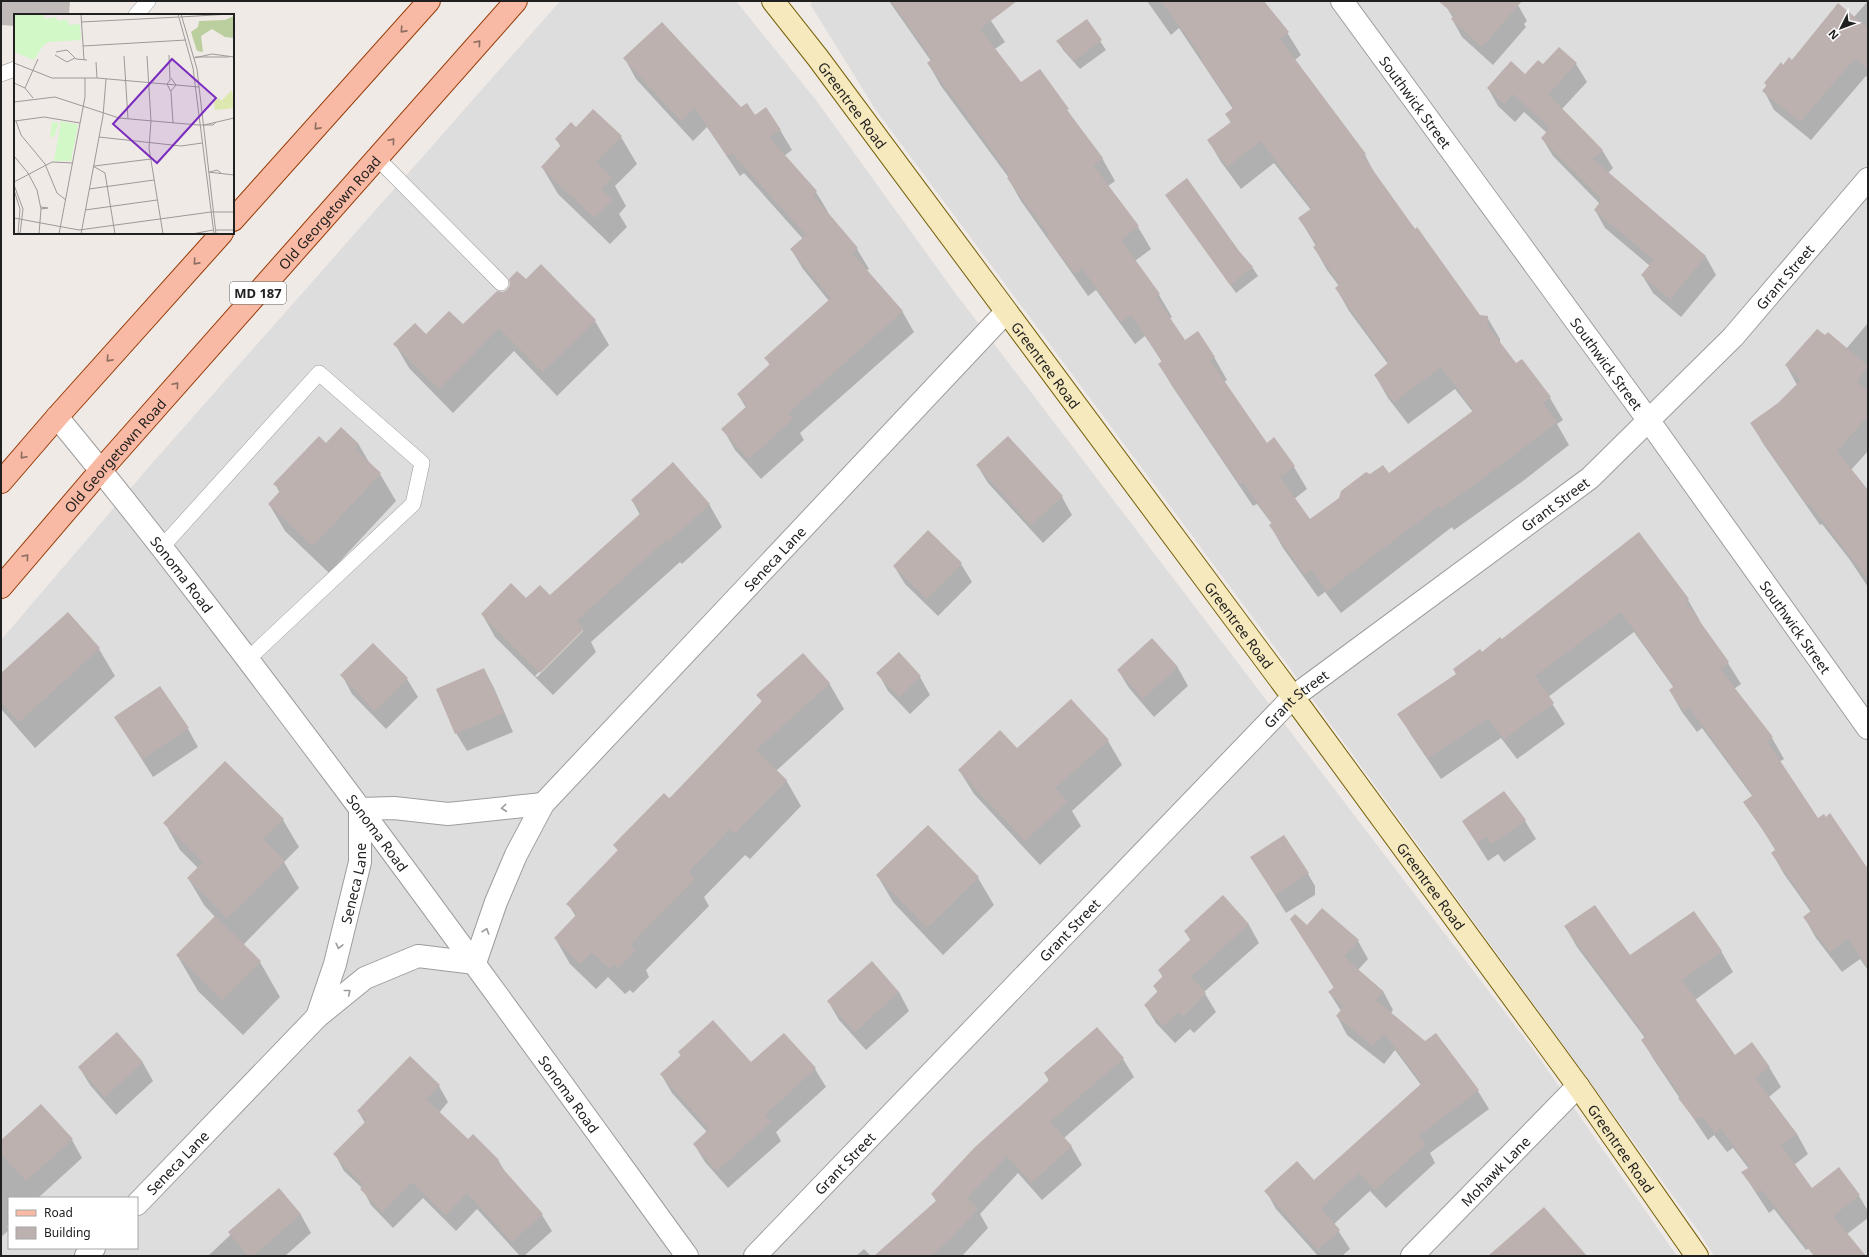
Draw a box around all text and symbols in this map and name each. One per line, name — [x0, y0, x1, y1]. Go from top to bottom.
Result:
north arrow — [1821, 8, 1861, 48]
inset map — [14, 14, 234, 234]
one-way arrow — [401, 25, 408, 33]
text: N — [1825, 27, 1842, 43]
one-way arrow — [474, 41, 481, 48]
street label: Southwick Street — [1376, 52, 1456, 152]
street label: Greentree Road — [814, 57, 891, 152]
one-way arrow — [314, 122, 321, 130]
one-way arrow — [388, 138, 395, 146]
street label: Old Georgetown Road — [274, 151, 384, 273]
street label: Grant Street — [1751, 240, 1818, 313]
one-way arrow — [193, 257, 200, 265]
road number: MD 187 — [230, 282, 286, 304]
street label: Southwick Street — [1567, 313, 1647, 414]
street label: Greentree Road — [1007, 318, 1085, 412]
one-way arrow — [106, 354, 114, 362]
one-way arrow — [172, 382, 179, 390]
street label: Old Georgetown Road — [59, 394, 170, 516]
one-way arrow — [21, 452, 28, 459]
street label: Grant Street — [1517, 473, 1593, 535]
street label: Seneca Lane — [739, 522, 809, 595]
street label: Sonoma Road — [147, 532, 218, 616]
one-way arrow — [22, 554, 29, 562]
street label: Southwick Street — [1756, 576, 1836, 677]
street label: Greentree Road — [1201, 578, 1278, 672]
street label: Grant Street — [1259, 665, 1332, 732]
street label: Sonoma Road — [343, 790, 413, 875]
one-way arrow — [501, 803, 507, 812]
street label: Greentree Road — [1393, 838, 1470, 933]
street label: Seneca Lane — [336, 843, 370, 926]
street label: Grant Street — [1035, 894, 1104, 965]
one-way arrow — [481, 928, 490, 935]
one-way arrow — [336, 943, 344, 949]
one-way arrow — [343, 990, 350, 997]
street label: Sonoma Road — [535, 1051, 604, 1136]
street label: Greentree Road — [1584, 1100, 1659, 1196]
street label: Seneca Lane — [142, 1126, 213, 1198]
street label: Grant Street — [810, 1128, 879, 1198]
street label: Mohawk Lane — [1456, 1131, 1534, 1210]
legend — [8, 1197, 138, 1249]
text: Road — [44, 1204, 73, 1221]
text: Building — [44, 1224, 91, 1241]

